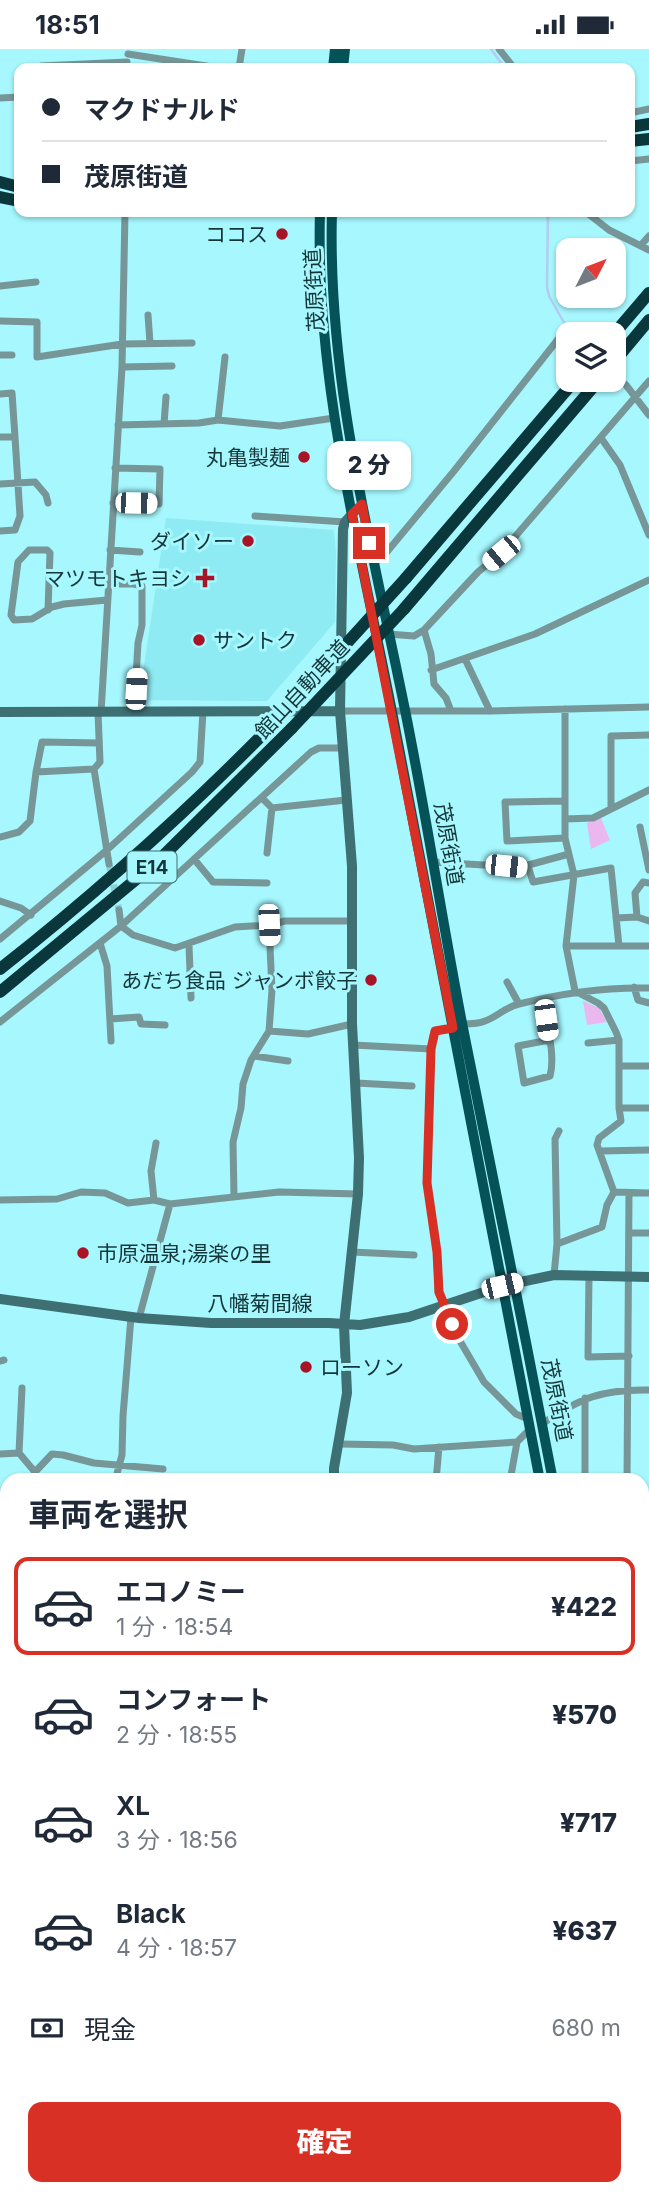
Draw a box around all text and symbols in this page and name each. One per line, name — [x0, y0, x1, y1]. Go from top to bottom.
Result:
text: 18:51 — [35, 9, 100, 40]
text: マクドナルド — [84, 94, 240, 125]
text: 茂原街道 — [84, 161, 188, 192]
place label: ココス — [205, 222, 268, 247]
marker: ココス — [274, 226, 290, 242]
north arrow — [556, 238, 626, 308]
map controls — [556, 238, 626, 392]
street label: 茂原街道 — [299, 247, 329, 333]
button: layers — [556, 322, 626, 392]
callout: 2 分 — [327, 441, 411, 491]
place label: 丸亀製麺 — [206, 445, 290, 470]
marker: 丸亀製麺 — [296, 449, 312, 465]
text: 2 分 — [348, 451, 390, 479]
car — [115, 492, 158, 514]
route end — [353, 527, 385, 559]
place label: ダイソー — [150, 529, 234, 554]
car — [479, 531, 524, 575]
marker: ダイソー — [240, 533, 256, 549]
place label: マツモトキヨシ — [44, 566, 191, 591]
marker: マツモトキヨシ — [197, 570, 213, 586]
place label: サントク — [213, 628, 297, 653]
marker: サントク — [191, 632, 207, 648]
street label: 館山自動車道 — [250, 634, 354, 744]
car — [125, 667, 148, 711]
street label: 茂原街道 — [429, 800, 469, 888]
road number: E14 — [128, 852, 176, 883]
car — [485, 853, 528, 879]
car — [258, 903, 281, 947]
place label: あだち食品 ジャンボ餃子 — [121, 968, 357, 993]
marker: あだち食品 ジャンボ餃子 — [363, 972, 379, 988]
car — [533, 998, 560, 1042]
place label: 市原温泉;湯楽の里 — [97, 1241, 271, 1266]
marker: 市原温泉;湯楽の里 — [75, 1245, 91, 1261]
car — [480, 1271, 525, 1301]
street label: 八幡菊間線 — [208, 1291, 313, 1316]
route start — [436, 1308, 468, 1340]
place label: ローソン — [320, 1355, 404, 1380]
street label: 茂原街道 — [537, 1356, 577, 1444]
marker: ローソン — [298, 1359, 314, 1375]
text: 車両を選択 — [28, 1495, 188, 1534]
icon: car — [32, 1575, 95, 1638]
text: エコノミー — [116, 1576, 246, 1607]
text: ¥422 — [551, 1591, 617, 1622]
text: 1 分 · 18:54 — [116, 1613, 233, 1641]
icon: car — [32, 1683, 95, 1746]
text: コンフォート — [116, 1684, 271, 1715]
text: ¥570 — [552, 1699, 617, 1730]
text: 2 分 · 18:55 — [116, 1721, 237, 1749]
text: XL — [116, 1790, 150, 1821]
icon: car — [32, 1791, 95, 1854]
text: ¥717 — [560, 1807, 617, 1838]
text: 3 分 · 18:56 — [116, 1826, 238, 1854]
text: Black — [116, 1898, 186, 1929]
icon: car — [32, 1899, 95, 1962]
text: ¥637 — [552, 1915, 617, 1946]
text: 4 分 · 18:57 — [116, 1934, 237, 1962]
icon: cash — [28, 2009, 66, 2047]
text: 現金 — [84, 2014, 136, 2045]
text: 680 m — [551, 2014, 621, 2042]
button: 確定 — [28, 2102, 621, 2182]

